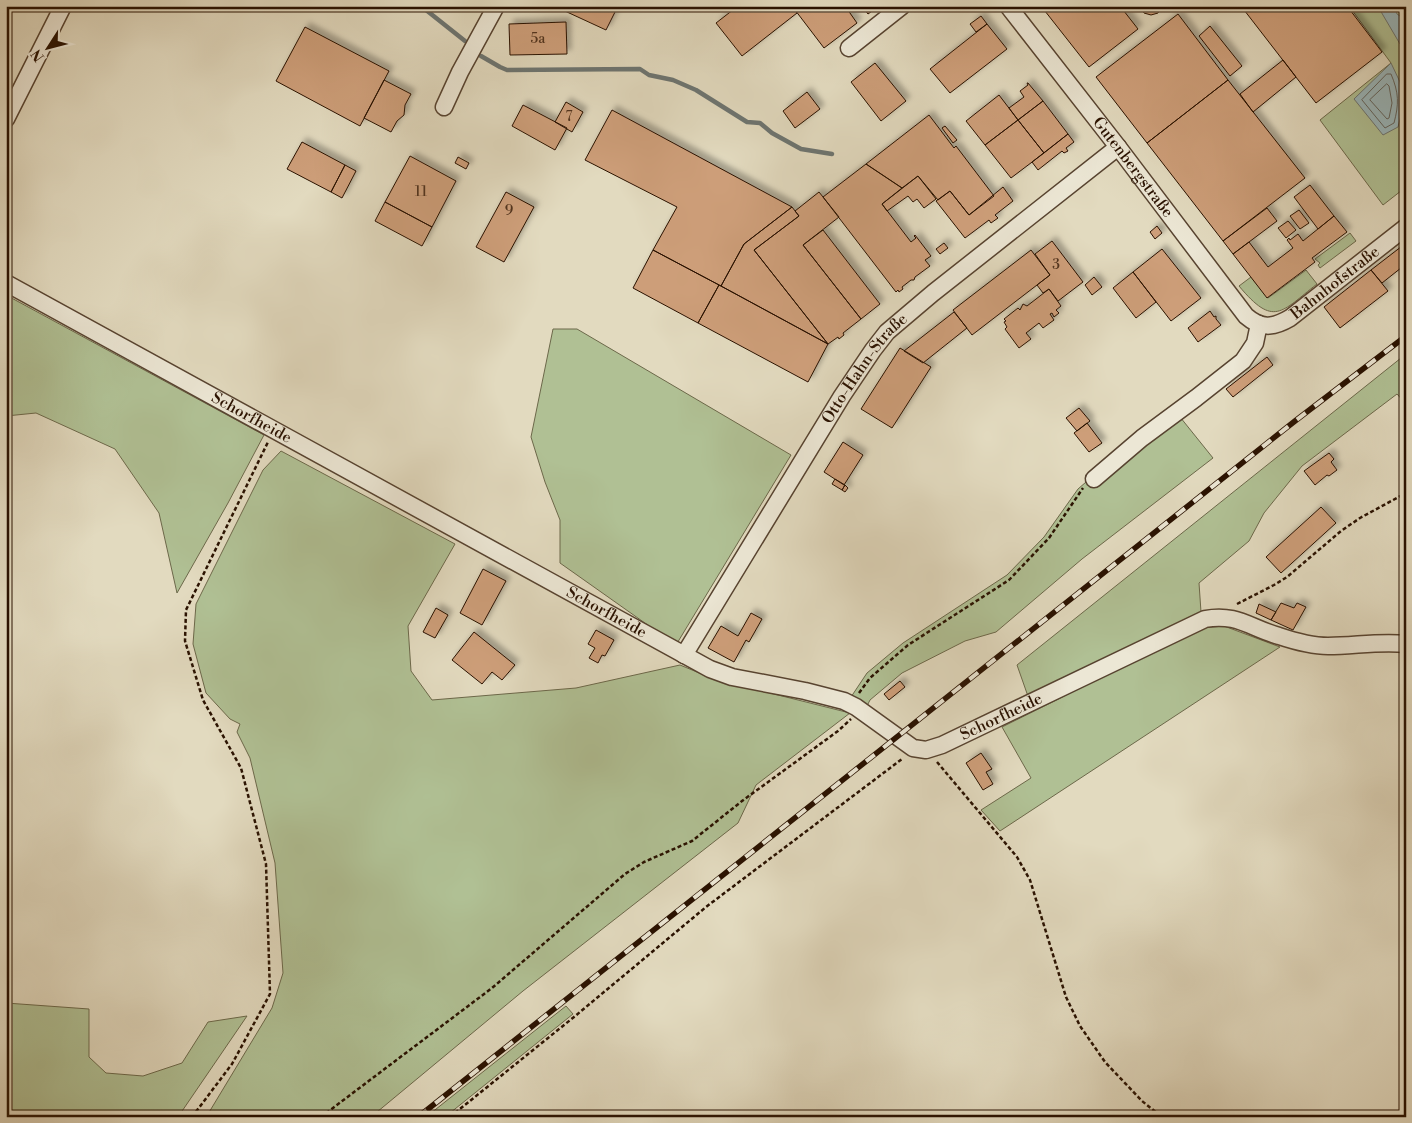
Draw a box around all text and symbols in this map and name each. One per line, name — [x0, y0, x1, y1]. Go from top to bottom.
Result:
north arrow — [22, 22, 72, 72]
house number: 5a — [531, 30, 546, 48]
text: N — [28, 45, 49, 65]
house number: 7 — [565, 108, 573, 126]
street label: Gutenbergstraße — [1088, 113, 1178, 221]
house number: 11 — [415, 183, 427, 201]
house number: 9 — [505, 202, 513, 220]
street label: Bahnhofstraße — [1286, 242, 1383, 324]
house number: 3 — [1052, 256, 1060, 274]
street label: Otto-Hahn-Straße — [817, 309, 912, 427]
street label: Schorfheide — [208, 387, 295, 448]
street label: Schorfheide — [563, 582, 650, 642]
street label: Schorfheide — [957, 688, 1046, 745]

